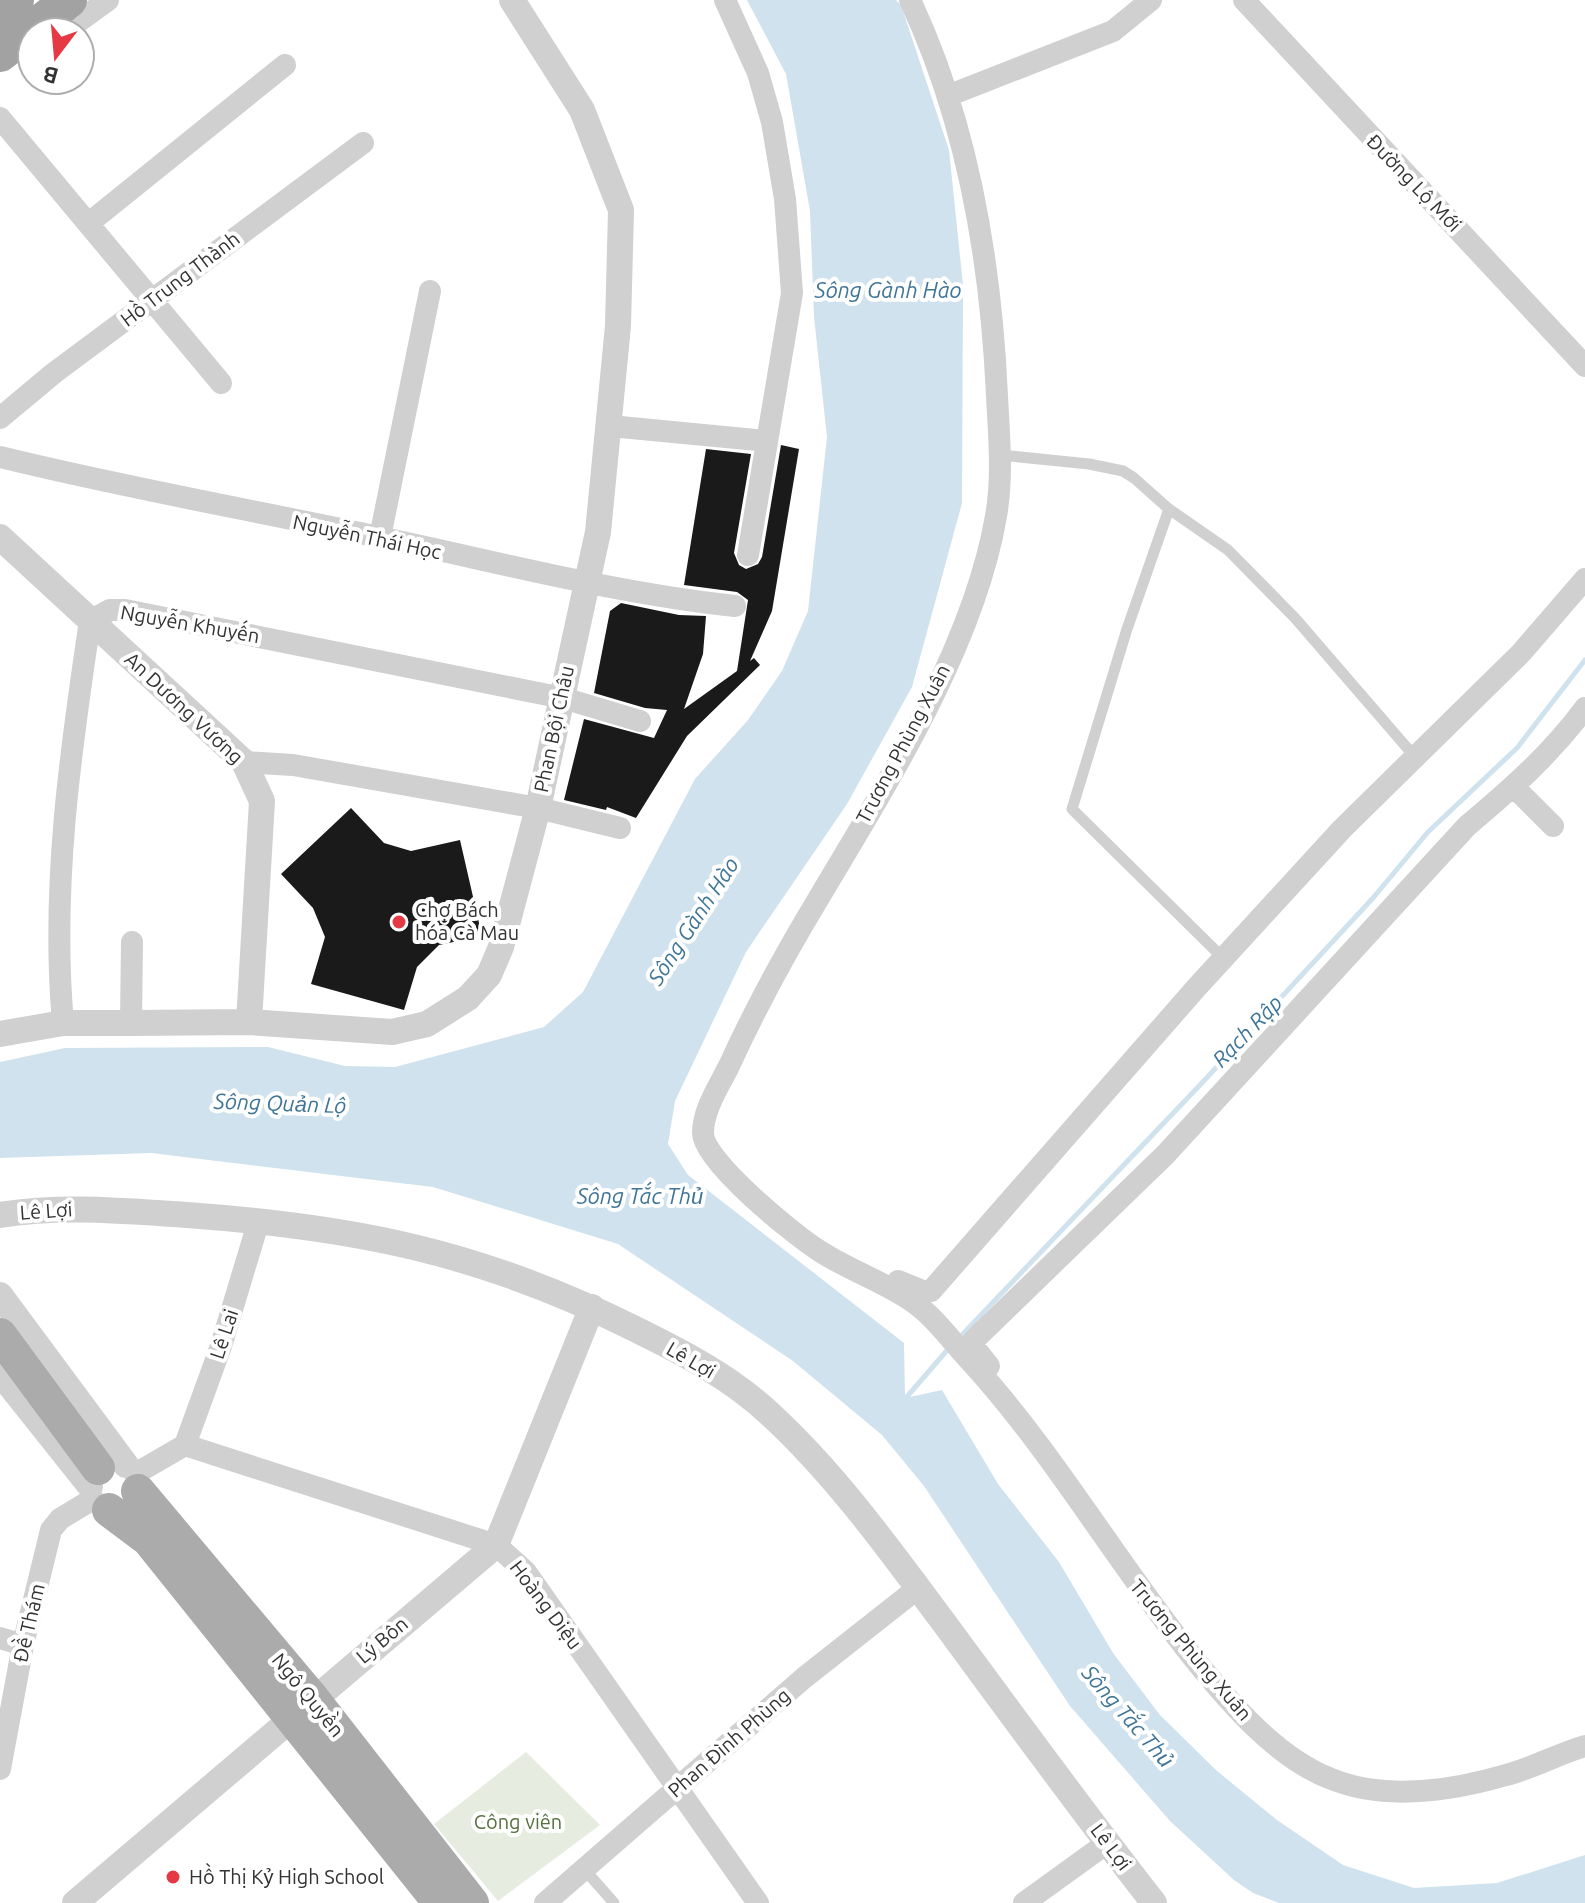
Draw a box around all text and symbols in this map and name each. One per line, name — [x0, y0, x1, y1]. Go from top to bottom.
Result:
north arrow — [16, 16, 96, 96]
text: B — [40, 62, 61, 90]
street label: Đường Lộ Mới — [1362, 129, 1466, 236]
street label: Hồ Trung Thành — [114, 224, 244, 331]
water label: Sông Gành Hào — [814, 277, 962, 302]
street label: Nguyễn Thái Học — [291, 508, 444, 563]
street label: Nguyễn Khuyến — [119, 597, 262, 647]
street label: An Dương Vương — [121, 647, 248, 768]
street label: Trương Phùng Xuân — [851, 660, 954, 827]
street label: Phan Bội Châu — [529, 663, 578, 794]
water label: Sông Gành Hào — [642, 852, 743, 990]
place label: Chợ Bách hóa Cà Mau — [415, 898, 519, 944]
marker: Chợ Bách hóa Cà Mau — [390, 913, 408, 931]
water label: Rạch Rập — [1207, 990, 1287, 1071]
water label: Sông Quản Lộ — [212, 1088, 347, 1117]
water label: Sông Tắc Thủ — [576, 1181, 703, 1208]
street label: Lê Lợi — [19, 1197, 73, 1224]
street label: Lê Lai — [205, 1306, 242, 1362]
street label: Lê Lợi — [663, 1336, 720, 1383]
street label: Hoàng Diệu — [506, 1556, 587, 1653]
street label: Trương Phùng Xuân — [1126, 1575, 1257, 1725]
street label: Đề Thám — [5, 1581, 49, 1665]
street label: Lý Bôn — [351, 1612, 412, 1668]
street label: Ngô Quyền — [268, 1646, 351, 1741]
water label: Sông Tắc Thủ — [1077, 1658, 1181, 1772]
street label: Phan Đình Phùng — [663, 1683, 794, 1802]
park label: Công viên — [474, 1810, 562, 1833]
street label: Lê Lợi — [1086, 1819, 1136, 1875]
place label: Hồ Thị Kỷ High School — [189, 1862, 384, 1888]
marker: Hồ Thị Kỷ High School — [164, 1868, 182, 1886]

